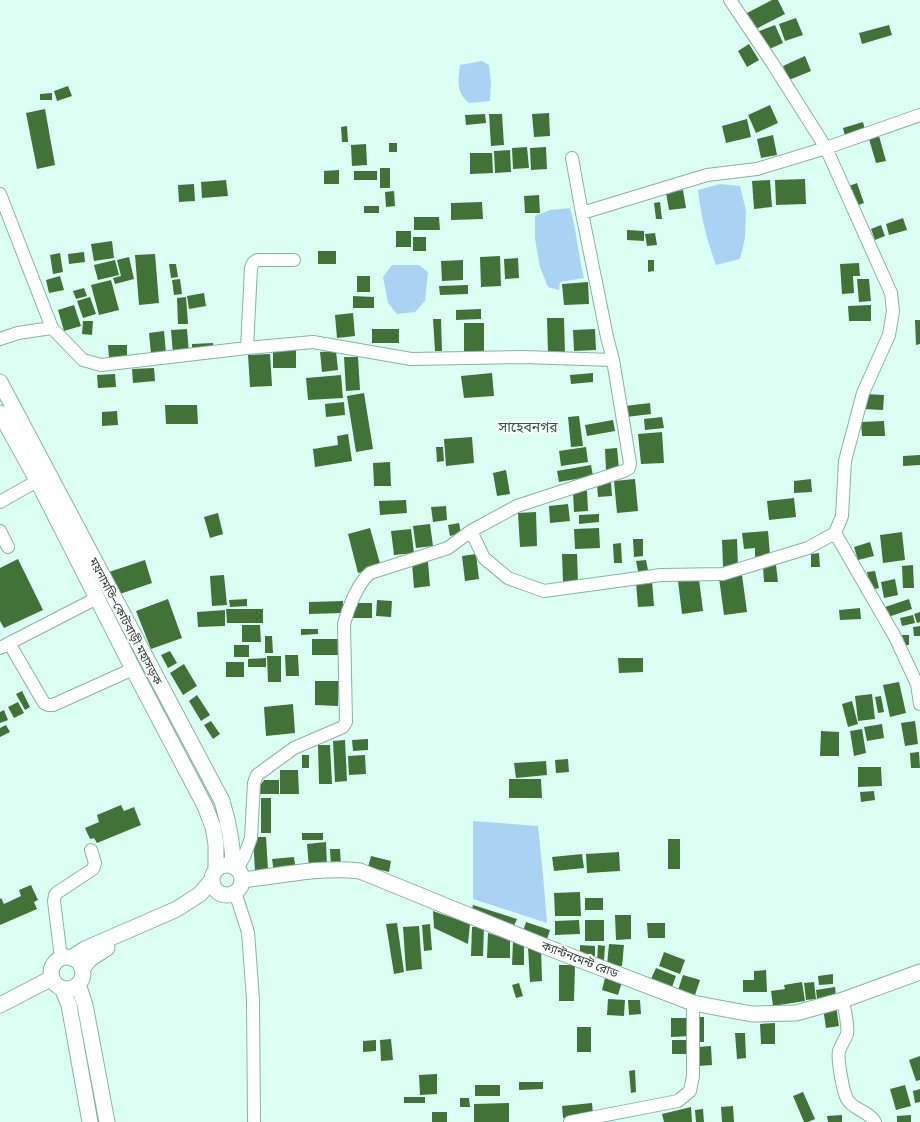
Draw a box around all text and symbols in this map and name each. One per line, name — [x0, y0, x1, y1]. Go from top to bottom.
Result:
district label: সাহেবনগর — [497, 418, 558, 436]
street label: ময়নামতি–কোটবাড়ী মহাসড়ক — [86, 554, 166, 687]
street label: ক্যান্টনমেন্ট রোড — [539, 937, 621, 981]

